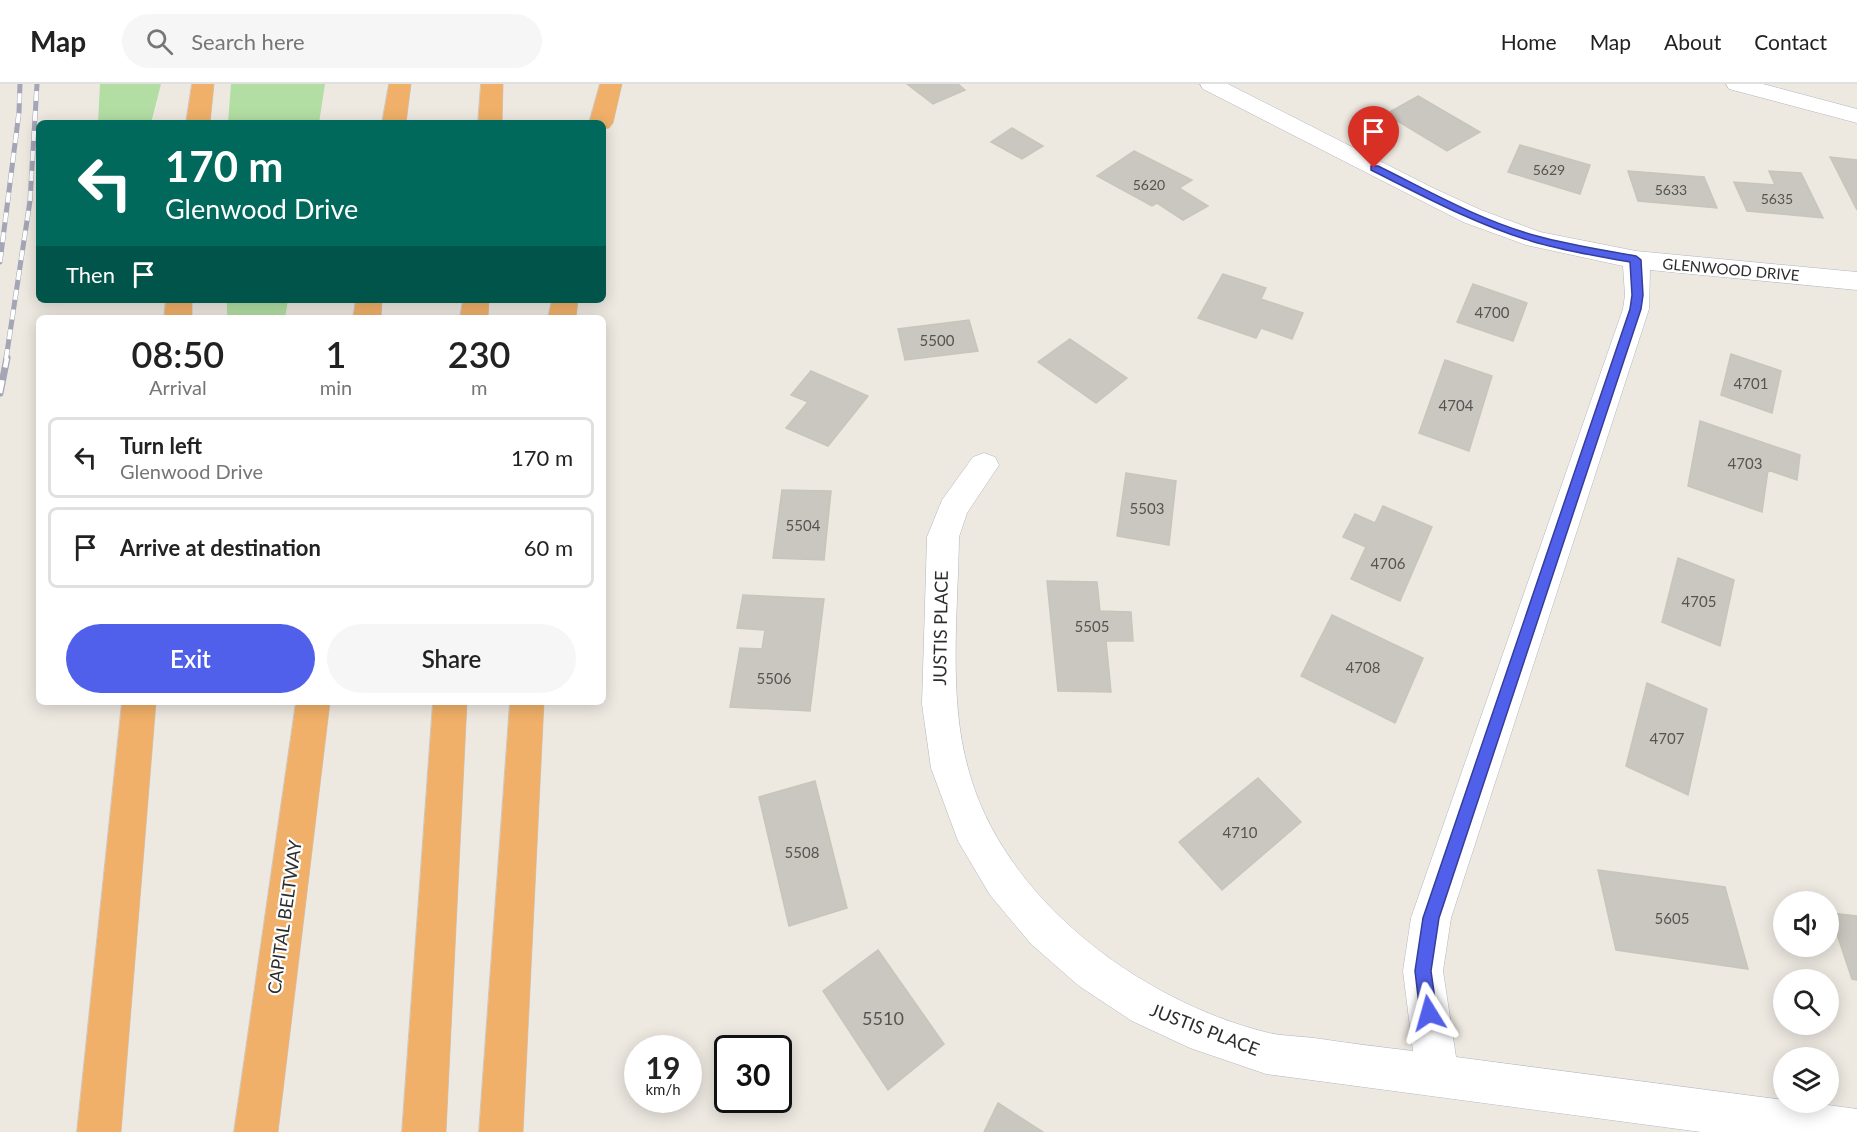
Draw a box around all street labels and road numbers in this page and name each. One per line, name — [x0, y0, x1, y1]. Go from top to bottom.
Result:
street label: GLENWOOD DRIVE — [1662, 254, 1800, 284]
street label: JUSTIS PLACE — [928, 570, 952, 686]
street label: CAPITAL BELTWAY — [262, 838, 306, 995]
street label: JUSTIS PLACE — [1147, 998, 1263, 1060]

